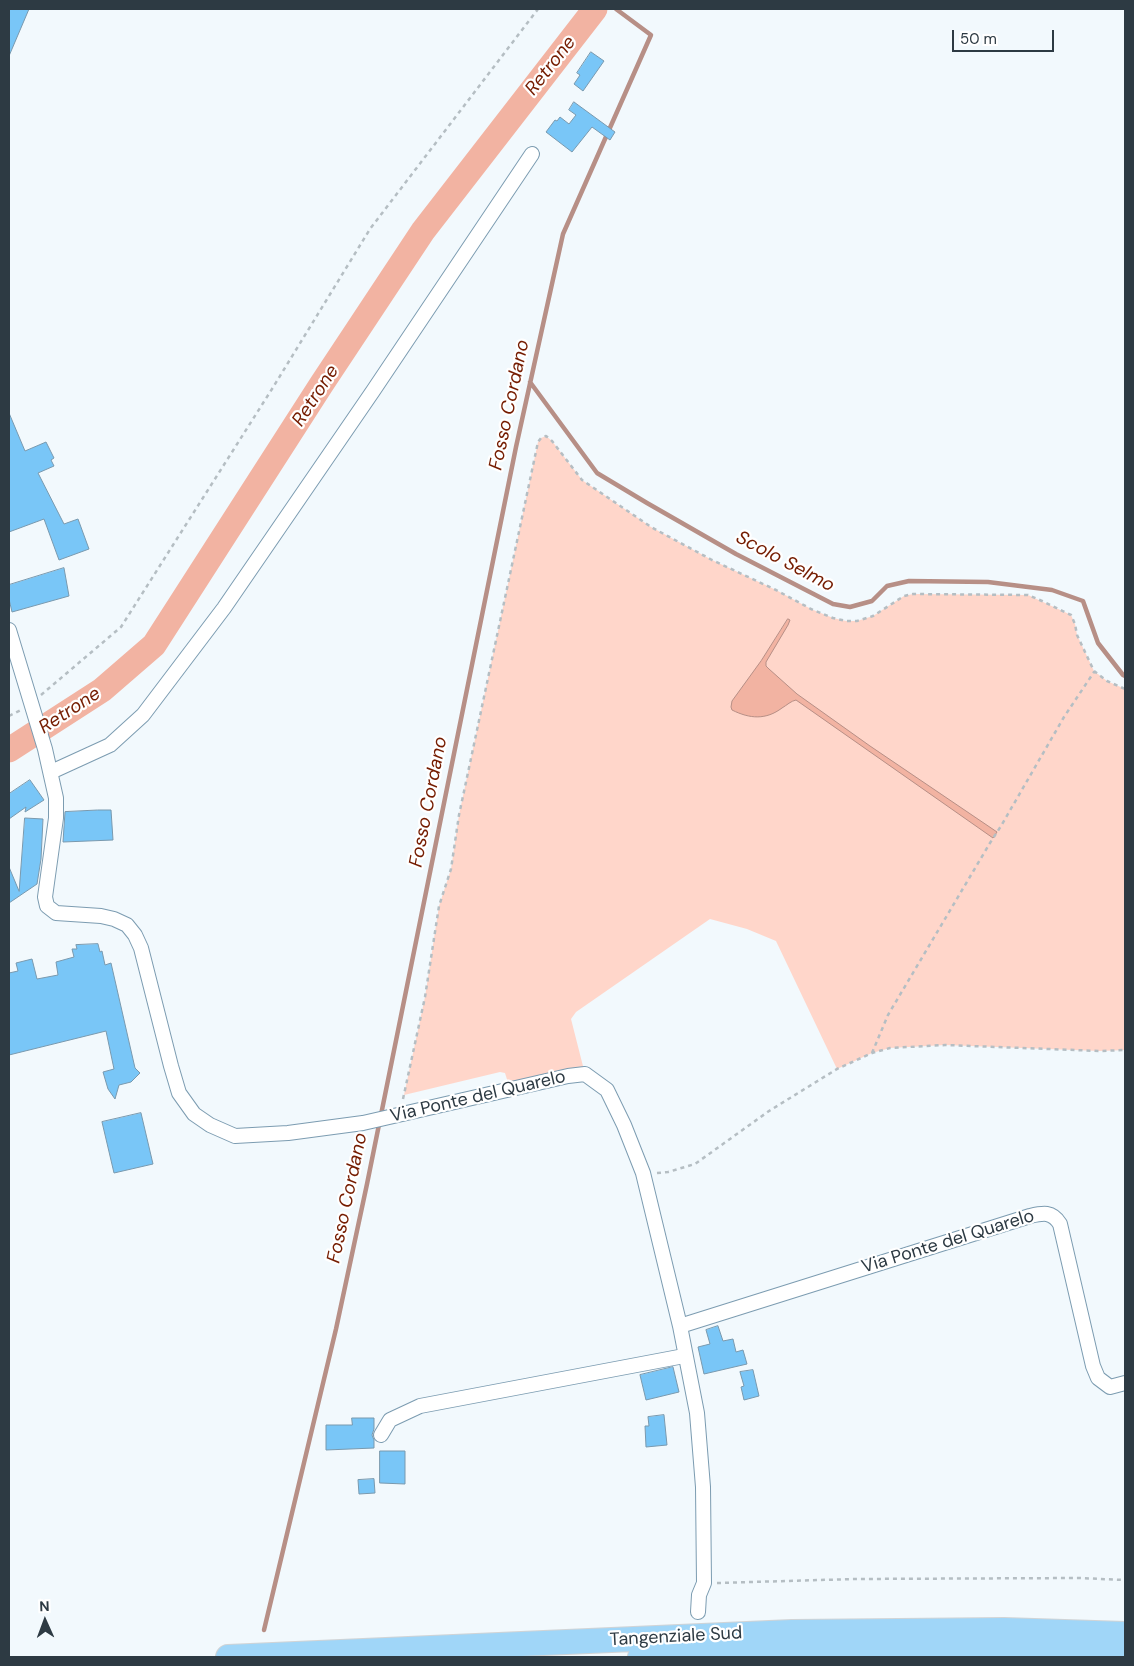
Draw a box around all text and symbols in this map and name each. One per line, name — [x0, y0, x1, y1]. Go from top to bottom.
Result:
scale bar — [954, 20, 1056, 52]
text: 50 m — [960, 29, 997, 49]
water label: Retrone — [521, 32, 581, 100]
water label: Fosso Cordano — [485, 338, 535, 472]
water label: Retrone — [288, 361, 344, 431]
water label: Scolo Selmo — [732, 526, 838, 598]
water label: Retrone — [35, 683, 105, 739]
water label: Fosso Cordano — [405, 735, 453, 869]
street label: Via Ponte del Quarelo — [388, 1066, 568, 1128]
water label: Fosso Cordano — [323, 1131, 373, 1265]
street label: Via Ponte del Quarelo — [859, 1205, 1037, 1279]
north arrow — [20, 1596, 70, 1646]
text: N — [39, 1597, 50, 1615]
street label: Tangenziale Sud — [609, 1623, 743, 1651]

